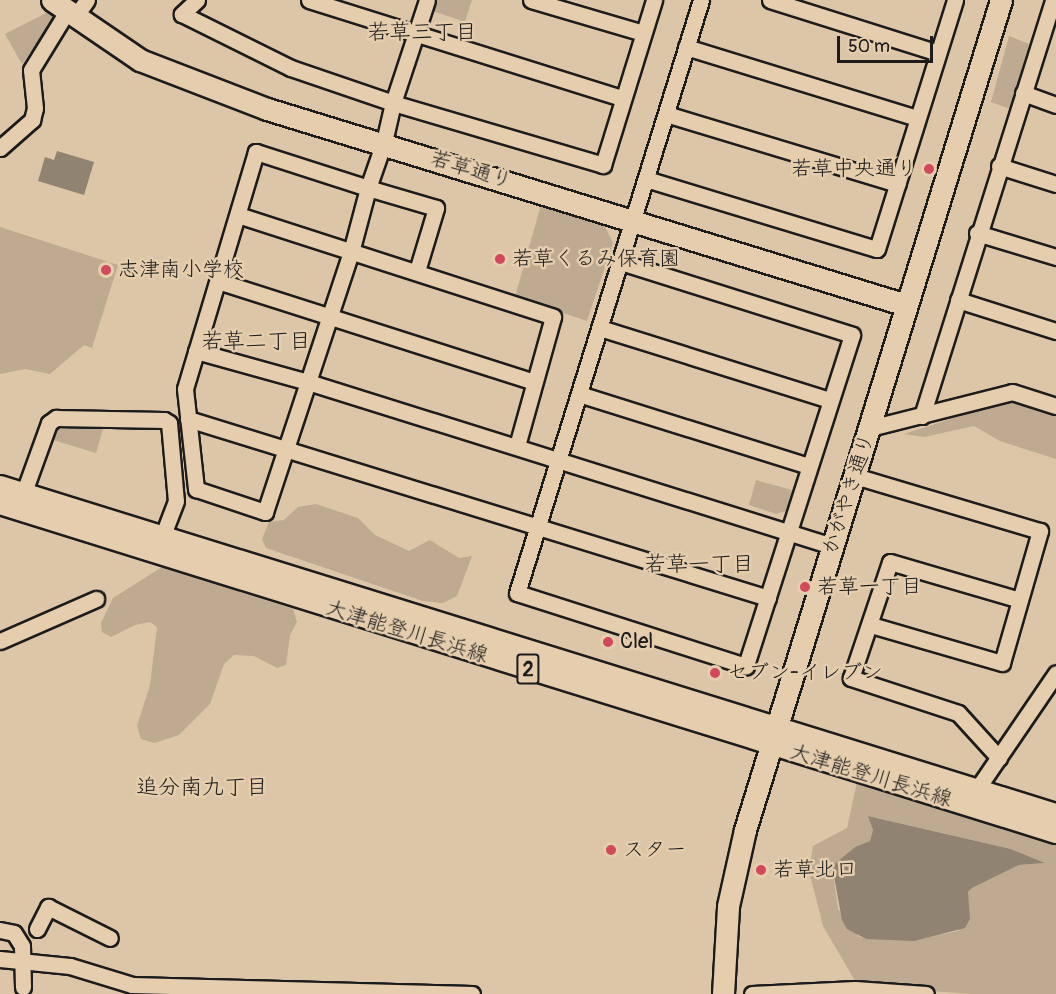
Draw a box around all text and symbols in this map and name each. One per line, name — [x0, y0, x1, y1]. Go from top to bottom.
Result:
district label: 若草三丁目 — [367, 20, 477, 46]
scale bar — [840, 24, 936, 62]
text: 50 m — [848, 35, 890, 58]
street label: 若草通り — [427, 146, 515, 194]
place label: 若草中央通り — [791, 156, 917, 182]
marker: 若草中央通り — [922, 162, 936, 176]
place label: 若草くるみ保育園 — [512, 246, 680, 272]
marker: 若草くるみ保育園 — [493, 252, 507, 266]
place label: 志津南小学校 — [118, 257, 244, 283]
marker: 志津南小学校 — [99, 263, 113, 277]
district label: 若草二丁目 — [201, 329, 311, 355]
street label: かがやき通り — [818, 430, 880, 558]
district label: 若草一丁目 — [644, 552, 754, 578]
place label: 若草一丁目 — [817, 574, 922, 600]
marker: 若草一丁目 — [798, 580, 812, 594]
street label: 大津能登川長浜線 — [323, 595, 491, 669]
place label: Clel — [620, 629, 653, 655]
marker: Clel — [601, 635, 615, 649]
road number: 2 — [516, 652, 540, 686]
place label: セブン-イレブン — [727, 660, 883, 686]
marker: セブン-イレブン — [708, 666, 722, 680]
street label: 大津能登川長浜線 — [787, 739, 955, 813]
district label: 追分南九丁目 — [136, 775, 268, 801]
place label: スター — [623, 837, 686, 863]
marker: スター — [604, 843, 618, 857]
place label: 若草北口 — [773, 857, 857, 883]
marker: 若草北口 — [754, 863, 768, 877]

